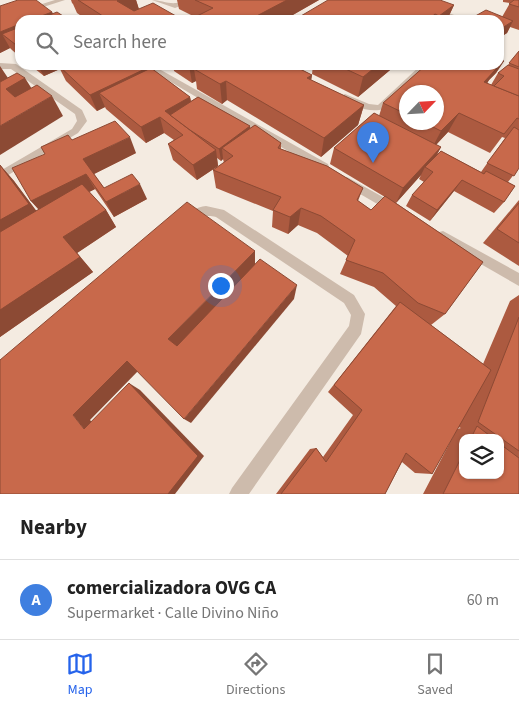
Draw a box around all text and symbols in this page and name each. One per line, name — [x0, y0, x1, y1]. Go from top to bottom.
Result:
search box — [15, 15, 504, 70]
icon: search — [33, 29, 61, 57]
text: Search here — [73, 29, 167, 56]
north arrow — [399, 85, 444, 130]
pin: A — [357, 122, 389, 163]
your location — [208, 273, 234, 299]
map controls — [459, 434, 504, 479]
button: layers — [459, 434, 504, 479]
text: Nearby — [20, 512, 87, 542]
text: comercializadora OVG CA — [67, 575, 276, 602]
text: A — [31, 589, 41, 611]
text: 60 m — [467, 589, 499, 611]
text: Supermarket · Calle Divino Niño — [67, 602, 279, 624]
tab: Map — [66, 650, 94, 700]
tab: Directions — [226, 650, 285, 700]
tab: Saved — [417, 650, 453, 700]

